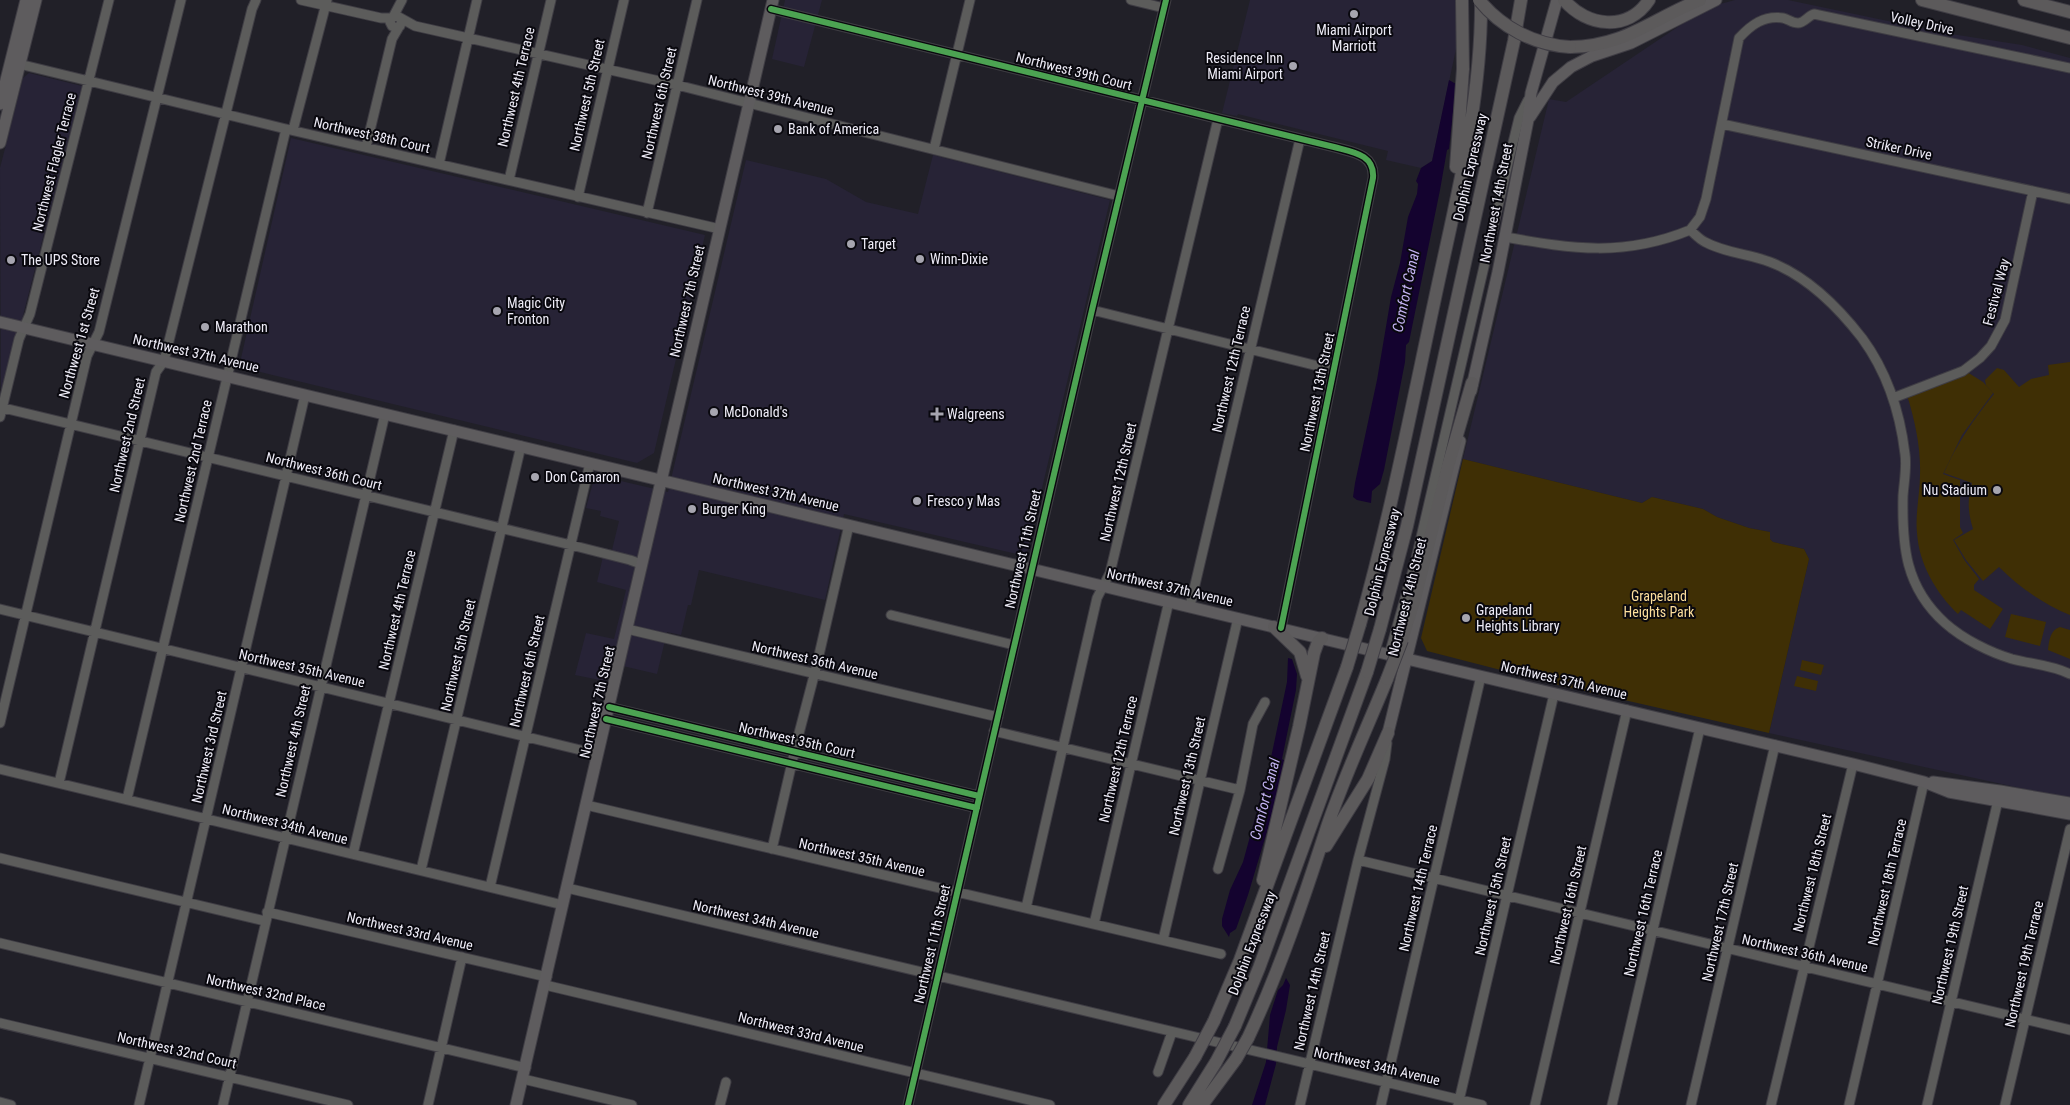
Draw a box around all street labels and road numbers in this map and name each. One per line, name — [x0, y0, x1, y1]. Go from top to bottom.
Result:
street label: Volley Drive — [1889, 8, 1956, 38]
street label: Northwest 4th Terrace — [494, 25, 538, 149]
street label: Northwest 5th Street — [566, 37, 608, 153]
street label: Northwest 6th Street — [638, 45, 680, 161]
street label: Northwest 39th Court — [1014, 49, 1134, 93]
street label: Northwest 39th Avenue — [707, 72, 836, 118]
street label: Northwest Flagler Terrace — [29, 91, 79, 233]
street label: Dolphin Expressway — [1450, 111, 1490, 222]
street label: Northwest 38th Court — [312, 114, 432, 156]
street label: Striker Drive — [1865, 133, 1934, 163]
street label: Northwest 14th Street — [1477, 142, 1515, 264]
street label: Northwest 7th Street — [666, 243, 708, 359]
street label: Festival Way — [1979, 257, 2013, 327]
street label: Northwest 1st Street — [56, 286, 102, 400]
street label: Northwest 12th Terrace — [1209, 304, 1253, 434]
street label: Northwest 37th Avenue — [131, 331, 261, 375]
street label: Northwest 13th Street — [1297, 331, 1337, 453]
street label: Northwest 2nd Street — [106, 376, 148, 494]
street label: Northwest 2nd Terrace — [171, 398, 215, 524]
street label: Northwest 12th Street — [1097, 421, 1139, 543]
street label: Northwest 36th Court — [264, 449, 384, 493]
street label: Northwest 37th Avenue — [711, 470, 841, 514]
street label: Northwest 11th Street — [1002, 488, 1044, 610]
street label: Dolphin Expressway — [1361, 506, 1403, 617]
street label: Northwest 14th Street — [1385, 536, 1429, 658]
street label: Northwest 4th Terrace — [375, 548, 419, 672]
street label: Northwest 37th Avenue — [1105, 565, 1235, 609]
street label: Northwest 5th Street — [437, 597, 479, 713]
street label: Northwest 6th Street — [506, 613, 548, 729]
street label: Northwest 36th Avenue — [750, 638, 880, 682]
street label: Northwest 7th Street — [576, 644, 618, 760]
street label: Northwest 35th Avenue — [237, 646, 367, 690]
street label: Northwest 37th Avenue — [1499, 658, 1629, 702]
street label: Northwest 4th Street — [272, 683, 314, 799]
street label: Northwest 3rd Street — [188, 689, 230, 805]
street label: Northwest 12th Terrace — [1096, 694, 1140, 824]
street label: Northwest 13th Street — [1166, 715, 1208, 837]
street label: Northwest 35th Court — [737, 719, 857, 761]
street label: Northwest 34th Avenue — [221, 801, 350, 847]
street label: Northwest 18th Street — [1790, 812, 1834, 934]
street label: Northwest 18th Terrace — [1865, 817, 1909, 947]
street label: Northwest 14th Terrace — [1396, 823, 1440, 953]
street label: Northwest 35th Avenue — [797, 835, 927, 879]
street label: Northwest 15th Street — [1472, 835, 1514, 957]
street label: Northwest 16th Street — [1547, 844, 1589, 966]
street label: Northwest 16th Terrace — [1621, 848, 1665, 978]
street label: Northwest 17th Street — [1699, 861, 1741, 983]
street label: Northwest 11th Street — [911, 883, 953, 1005]
street label: Northwest 19th Street — [1929, 884, 1971, 1006]
street label: Dolphin Expressway — [1225, 889, 1279, 997]
street label: Northwest 34th Avenue — [691, 897, 821, 941]
street label: Northwest 19th Terrace — [2002, 899, 2046, 1029]
street label: Northwest 33rd Avenue — [345, 909, 475, 953]
street label: Northwest 14th Street — [1291, 930, 1333, 1052]
street label: Northwest 36th Avenue — [1740, 931, 1870, 975]
street label: Northwest 32nd Place — [205, 970, 328, 1014]
street label: Northwest 33rd Avenue — [736, 1009, 866, 1055]
street label: Northwest 32nd Court — [116, 1028, 238, 1072]
street label: Northwest 34th Avenue — [1312, 1044, 1442, 1088]

